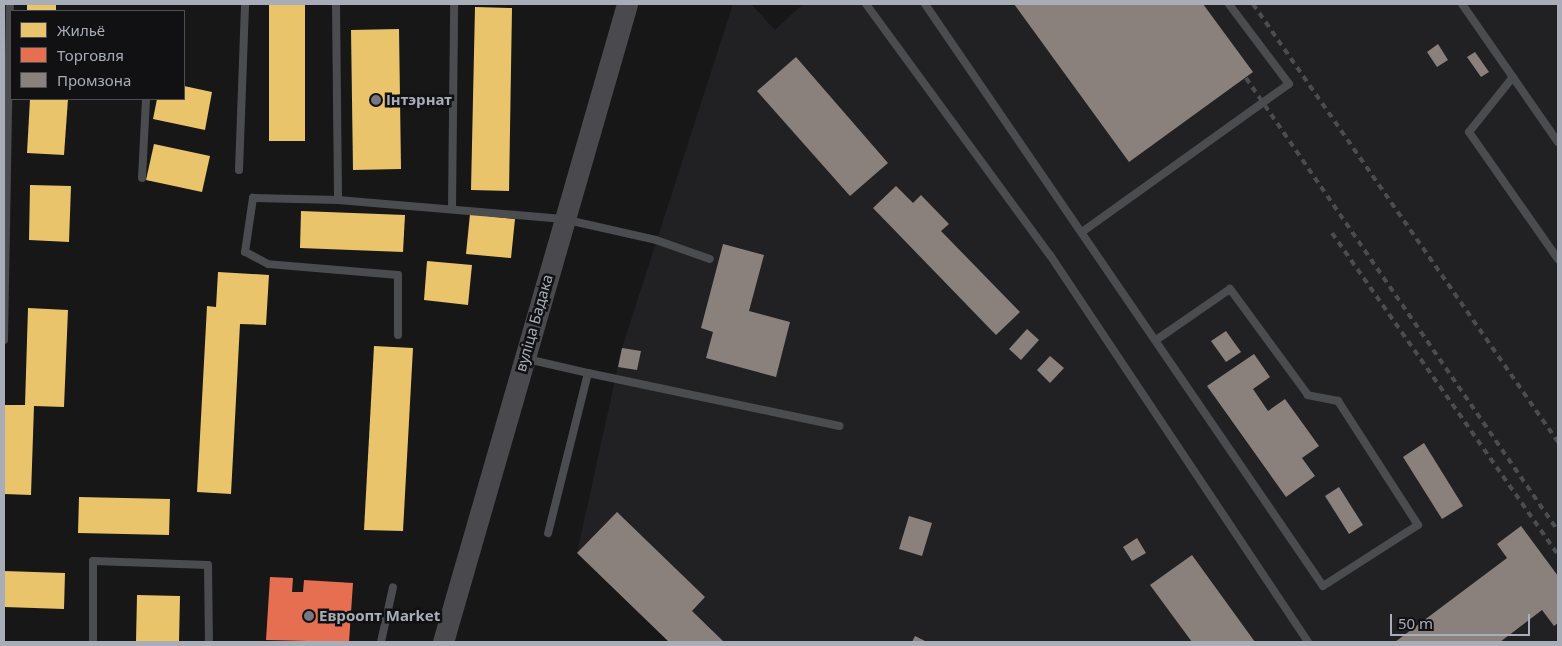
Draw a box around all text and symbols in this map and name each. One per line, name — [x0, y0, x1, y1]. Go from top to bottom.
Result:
legend — [10, 10, 185, 100]
text: Жильё — [57, 20, 105, 40]
text: Торговля — [57, 45, 124, 65]
text: Промзона — [57, 70, 131, 90]
place label: Інтэрнат — [386, 91, 452, 109]
marker: Інтэрнат — [370, 94, 382, 106]
street label: вуліца Бадака — [512, 272, 556, 374]
scale bar — [1392, 604, 1532, 636]
place label: Евроопт Market — [319, 607, 440, 625]
marker: Евроопт Market — [303, 610, 315, 622]
text: 50 m — [1398, 613, 1433, 633]

